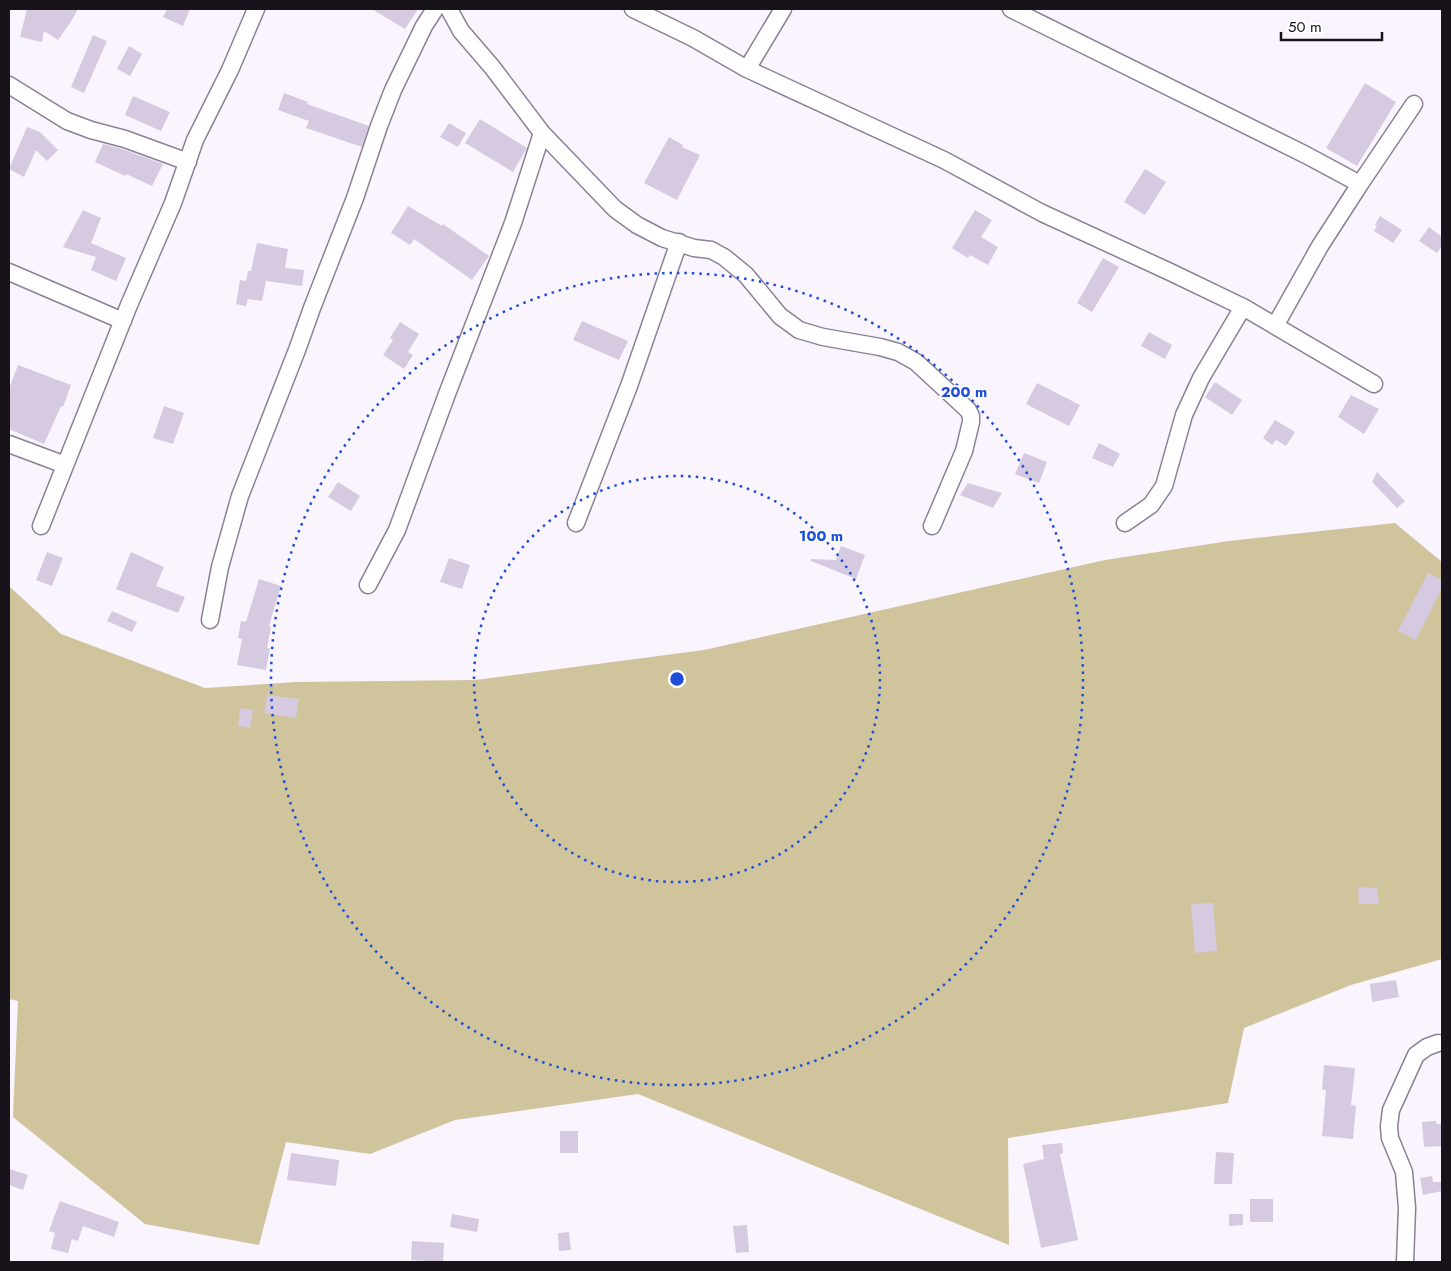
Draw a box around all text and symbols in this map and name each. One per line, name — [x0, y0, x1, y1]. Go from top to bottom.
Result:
scale bar — [1281, 10, 1382, 42]
text: 50 m — [1288, 16, 1322, 38]
text: 200 m — [941, 381, 987, 403]
text: 100 m — [799, 525, 843, 547]
centre of rings — [668, 670, 686, 688]

